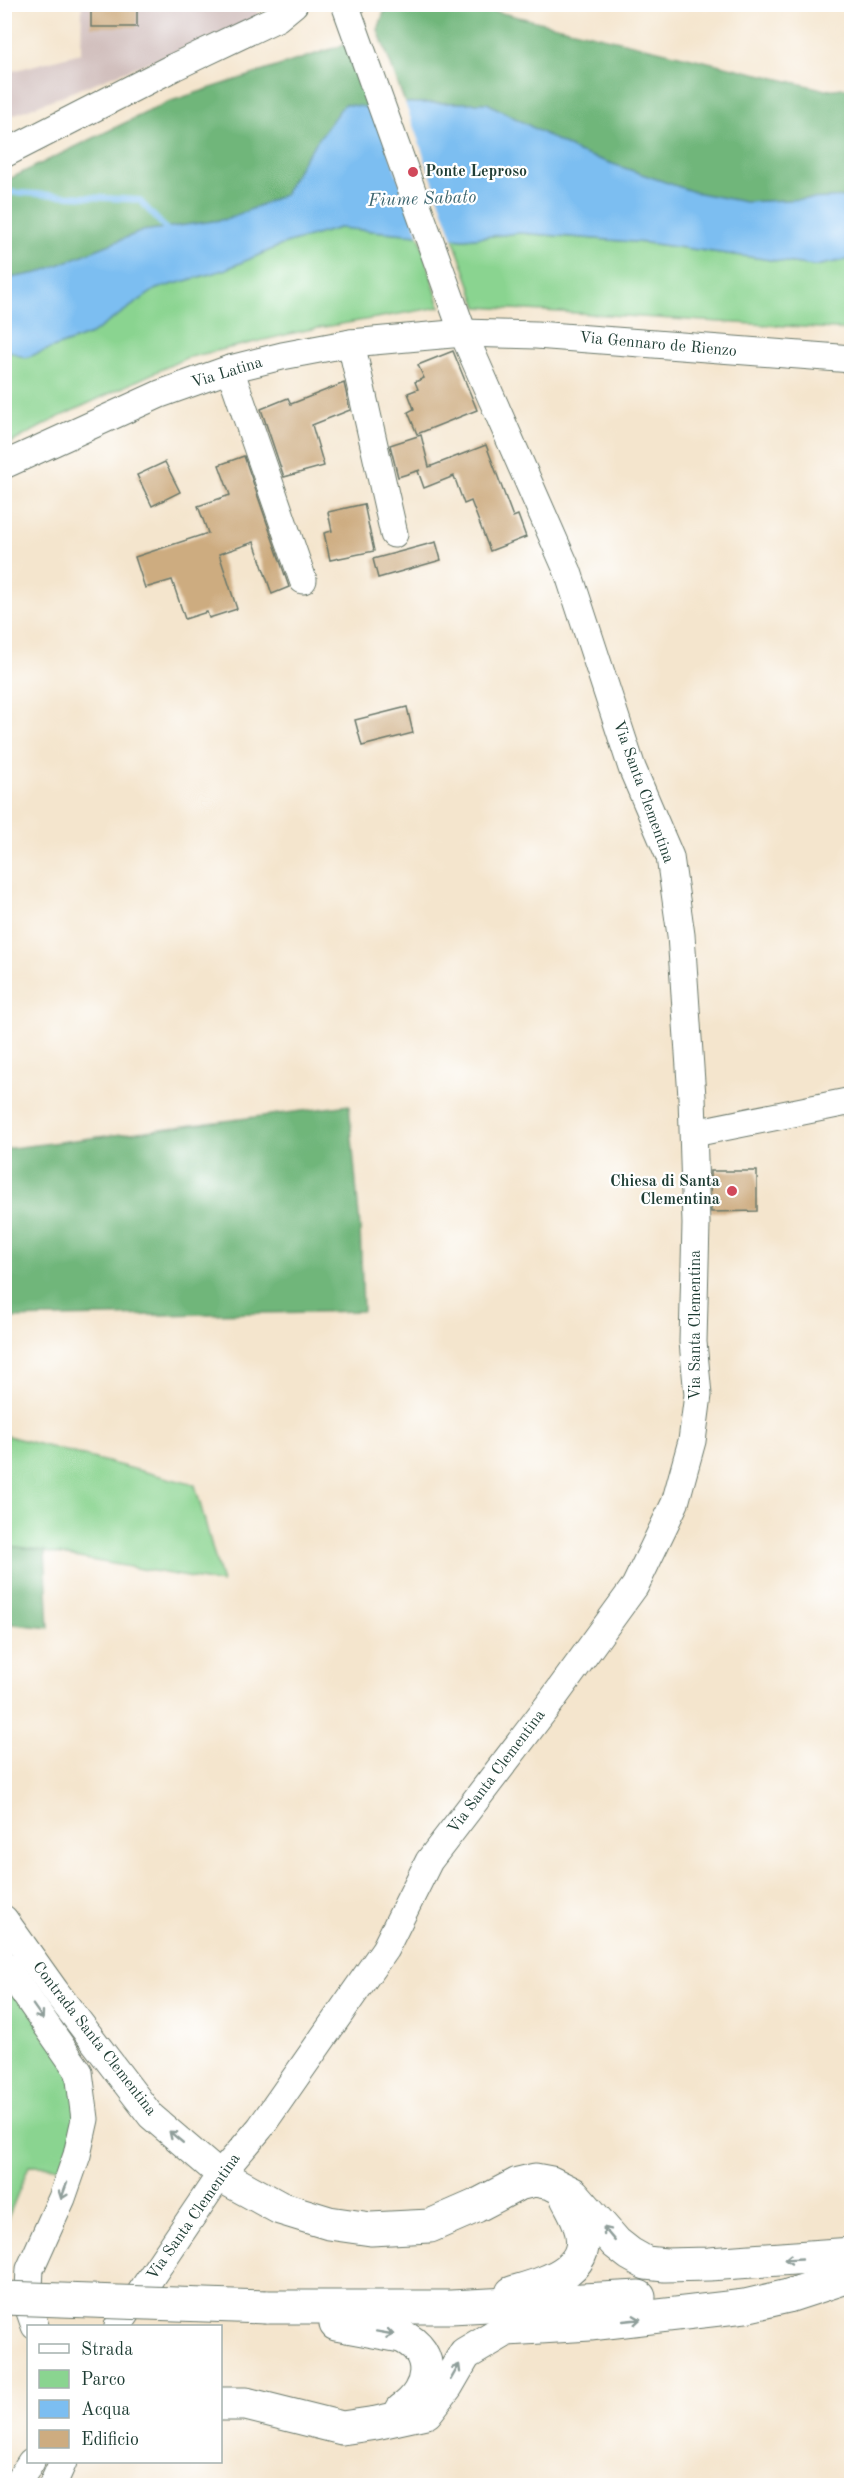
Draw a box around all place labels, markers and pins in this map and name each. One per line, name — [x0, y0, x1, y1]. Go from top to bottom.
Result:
place label: Ponte Leproso — [425, 164, 527, 180]
marker: Ponte Leproso — [406, 165, 420, 179]
place label: Chiesa di Santa Clementina — [610, 1174, 720, 1208]
marker: Chiesa di Santa Clementina — [725, 1184, 739, 1198]

